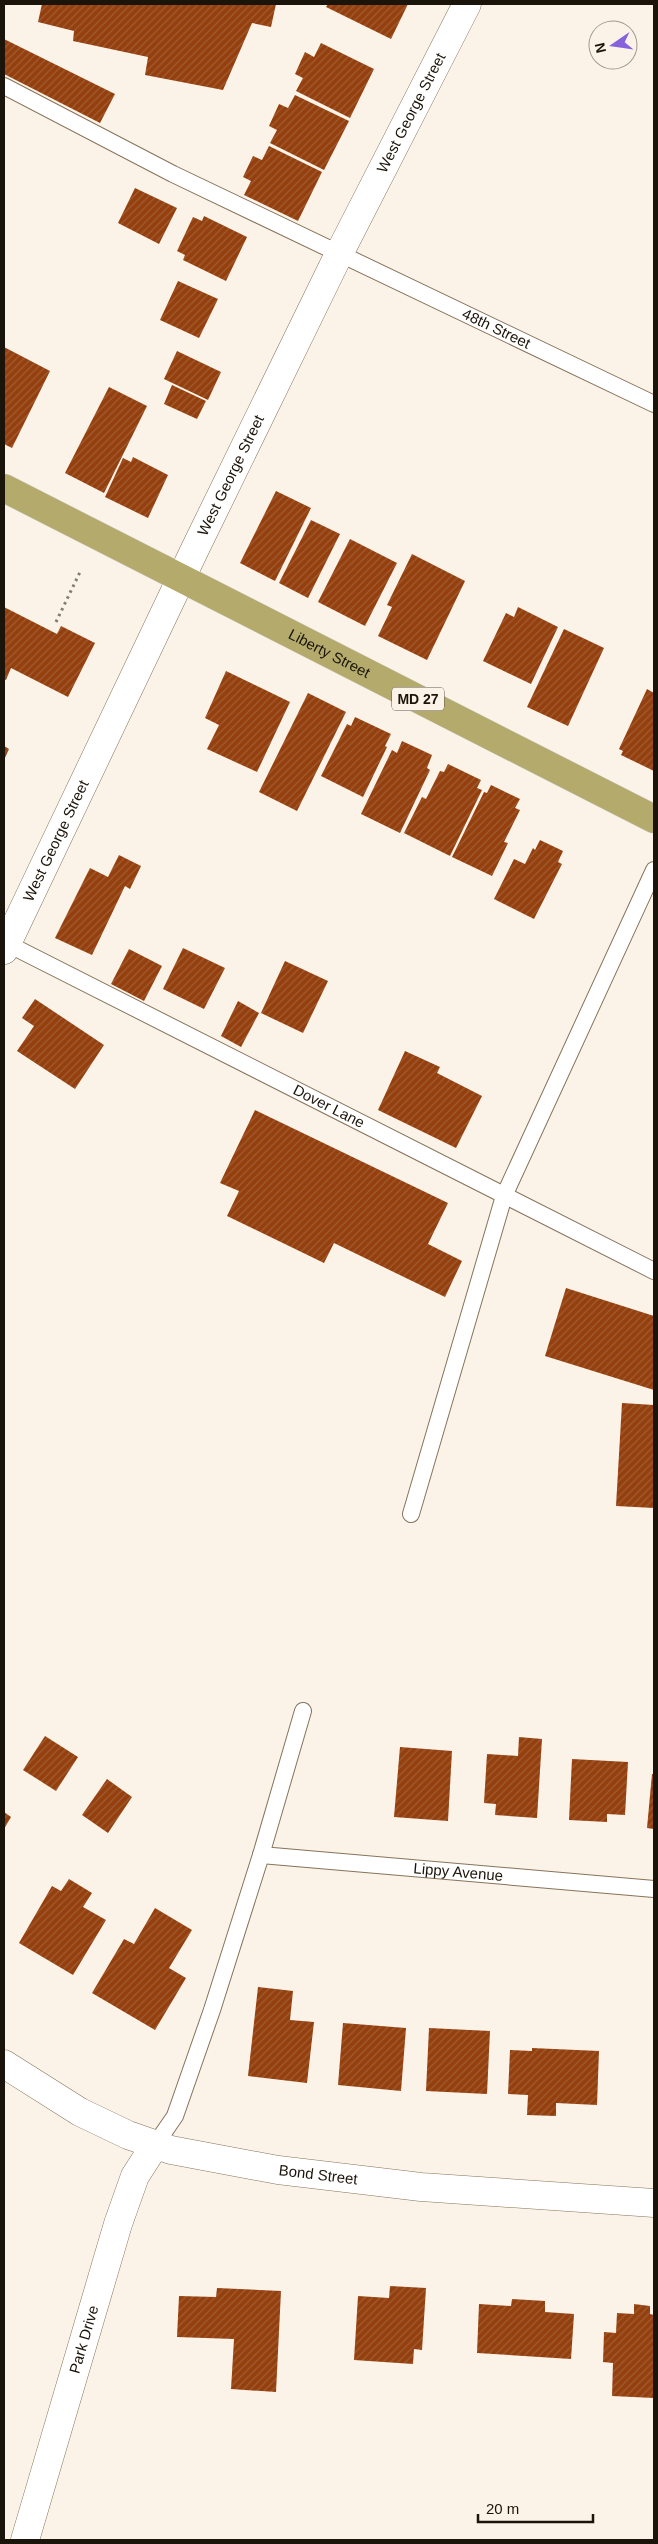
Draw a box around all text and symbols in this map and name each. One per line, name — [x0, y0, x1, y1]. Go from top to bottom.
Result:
north arrow — [588, 20, 638, 70]
text: N — [591, 41, 609, 55]
street label: West George Street — [373, 49, 449, 175]
street label: 48th Street — [460, 305, 534, 352]
street label: West George Street — [194, 411, 267, 538]
street label: Liberty Street — [286, 625, 374, 681]
road number: MD 27 — [392, 688, 444, 711]
street label: West George Street — [19, 776, 92, 904]
street label: Dover Lane — [291, 1081, 367, 1131]
street label: Lippy Avenue — [413, 1859, 504, 1884]
street label: Bond Street — [278, 2161, 359, 2188]
street label: Park Drive — [65, 2303, 102, 2375]
scale bar — [478, 2492, 593, 2524]
text: 20 m — [486, 2500, 519, 2517]

